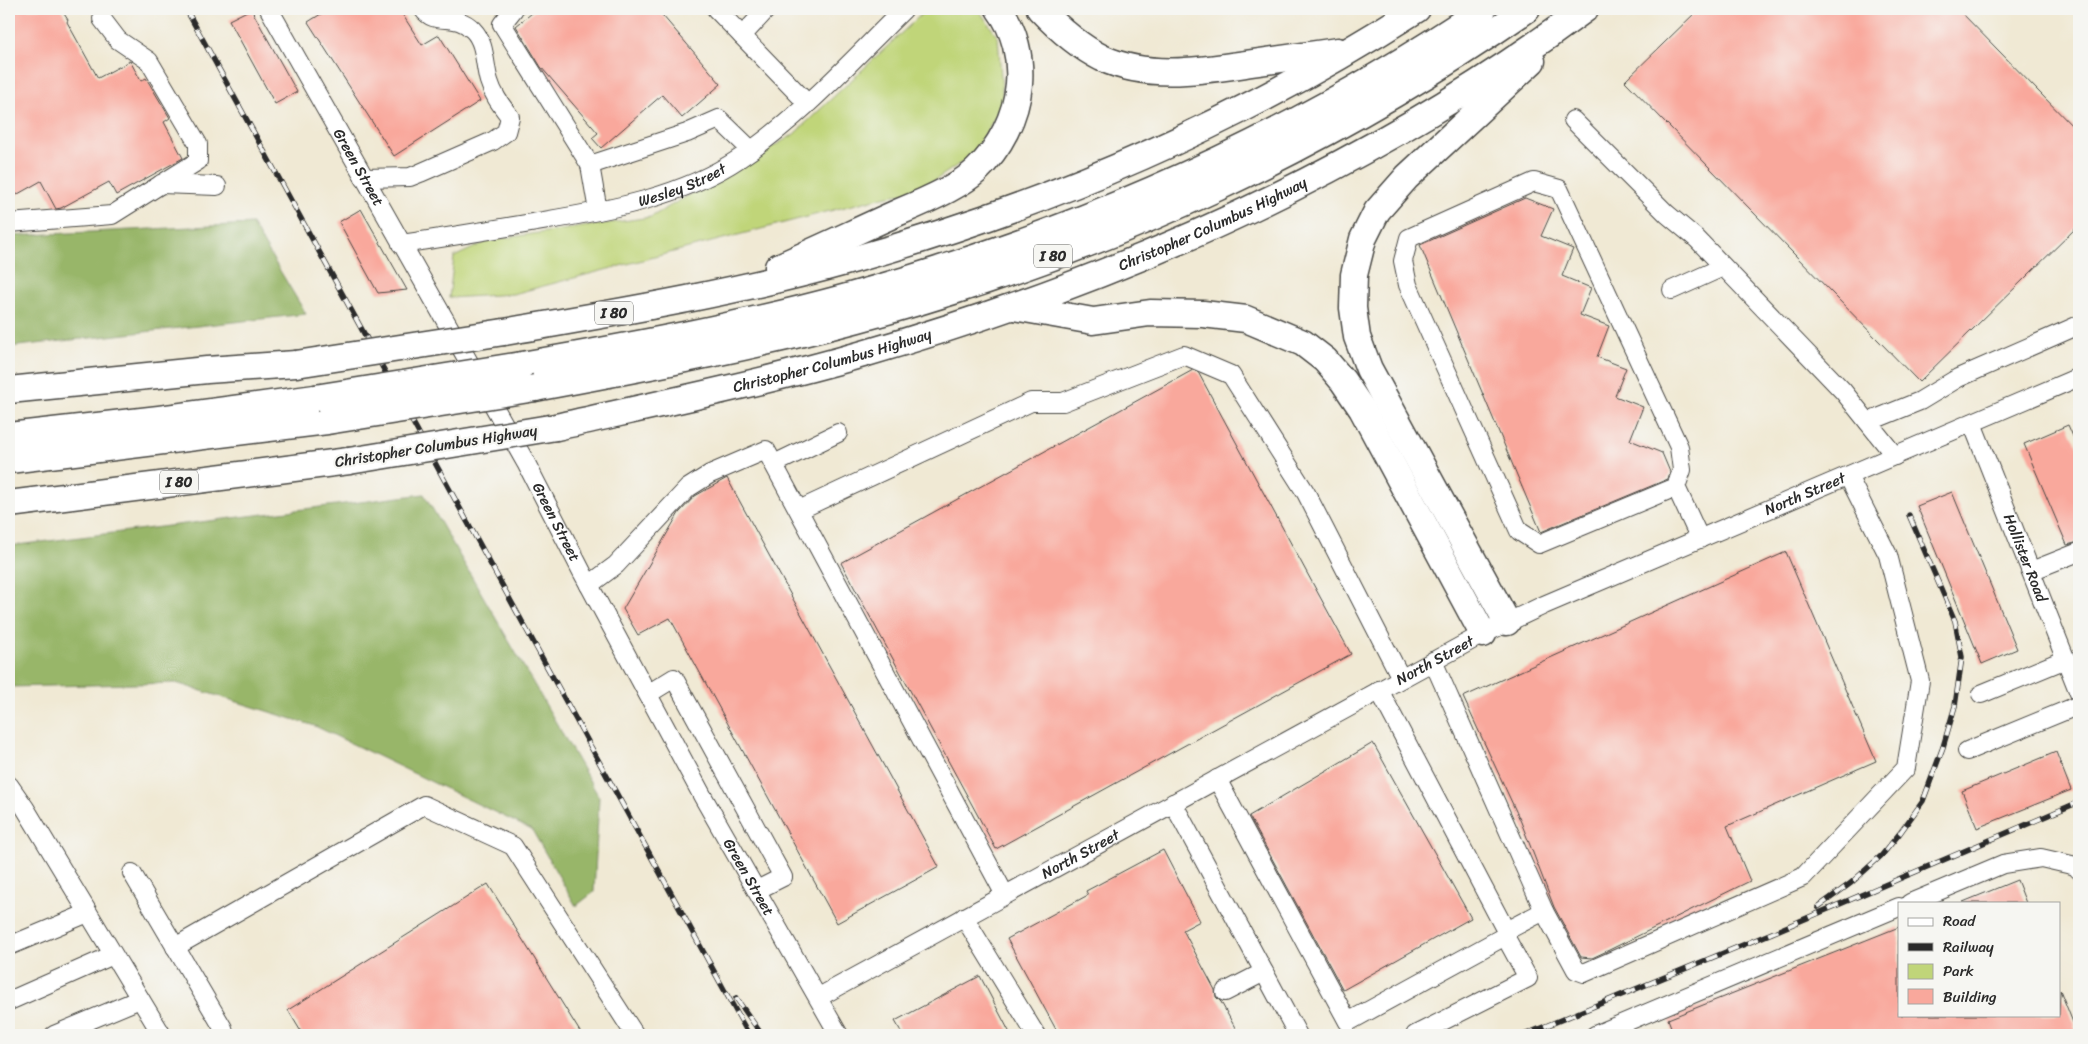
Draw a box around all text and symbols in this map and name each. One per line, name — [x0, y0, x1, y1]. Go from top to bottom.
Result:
street label: Green Street — [326, 124, 391, 212]
street label: Wesley Street — [635, 156, 732, 214]
street label: Christopher Columbus Highway — [1114, 170, 1312, 278]
road number: I 80 — [1034, 245, 1072, 268]
road number: I 80 — [595, 302, 633, 324]
street label: Christopher Columbus Highway — [730, 321, 935, 400]
street label: Christopher Columbus Highway — [333, 417, 539, 475]
street label: North Street — [1760, 465, 1851, 523]
road number: I 80 — [160, 471, 198, 494]
street label: Green Street — [525, 478, 588, 567]
street label: Hollister Road — [1996, 510, 2055, 607]
street label: North Street — [1391, 628, 1480, 692]
street label: North Street — [1036, 822, 1125, 886]
street label: Green Street — [716, 833, 782, 921]
legend — [1898, 902, 2060, 1016]
text: Road — [1943, 908, 1976, 934]
text: Railway — [1943, 934, 1994, 960]
text: Park — [1943, 958, 1974, 984]
text: Building — [1943, 984, 1997, 1010]

